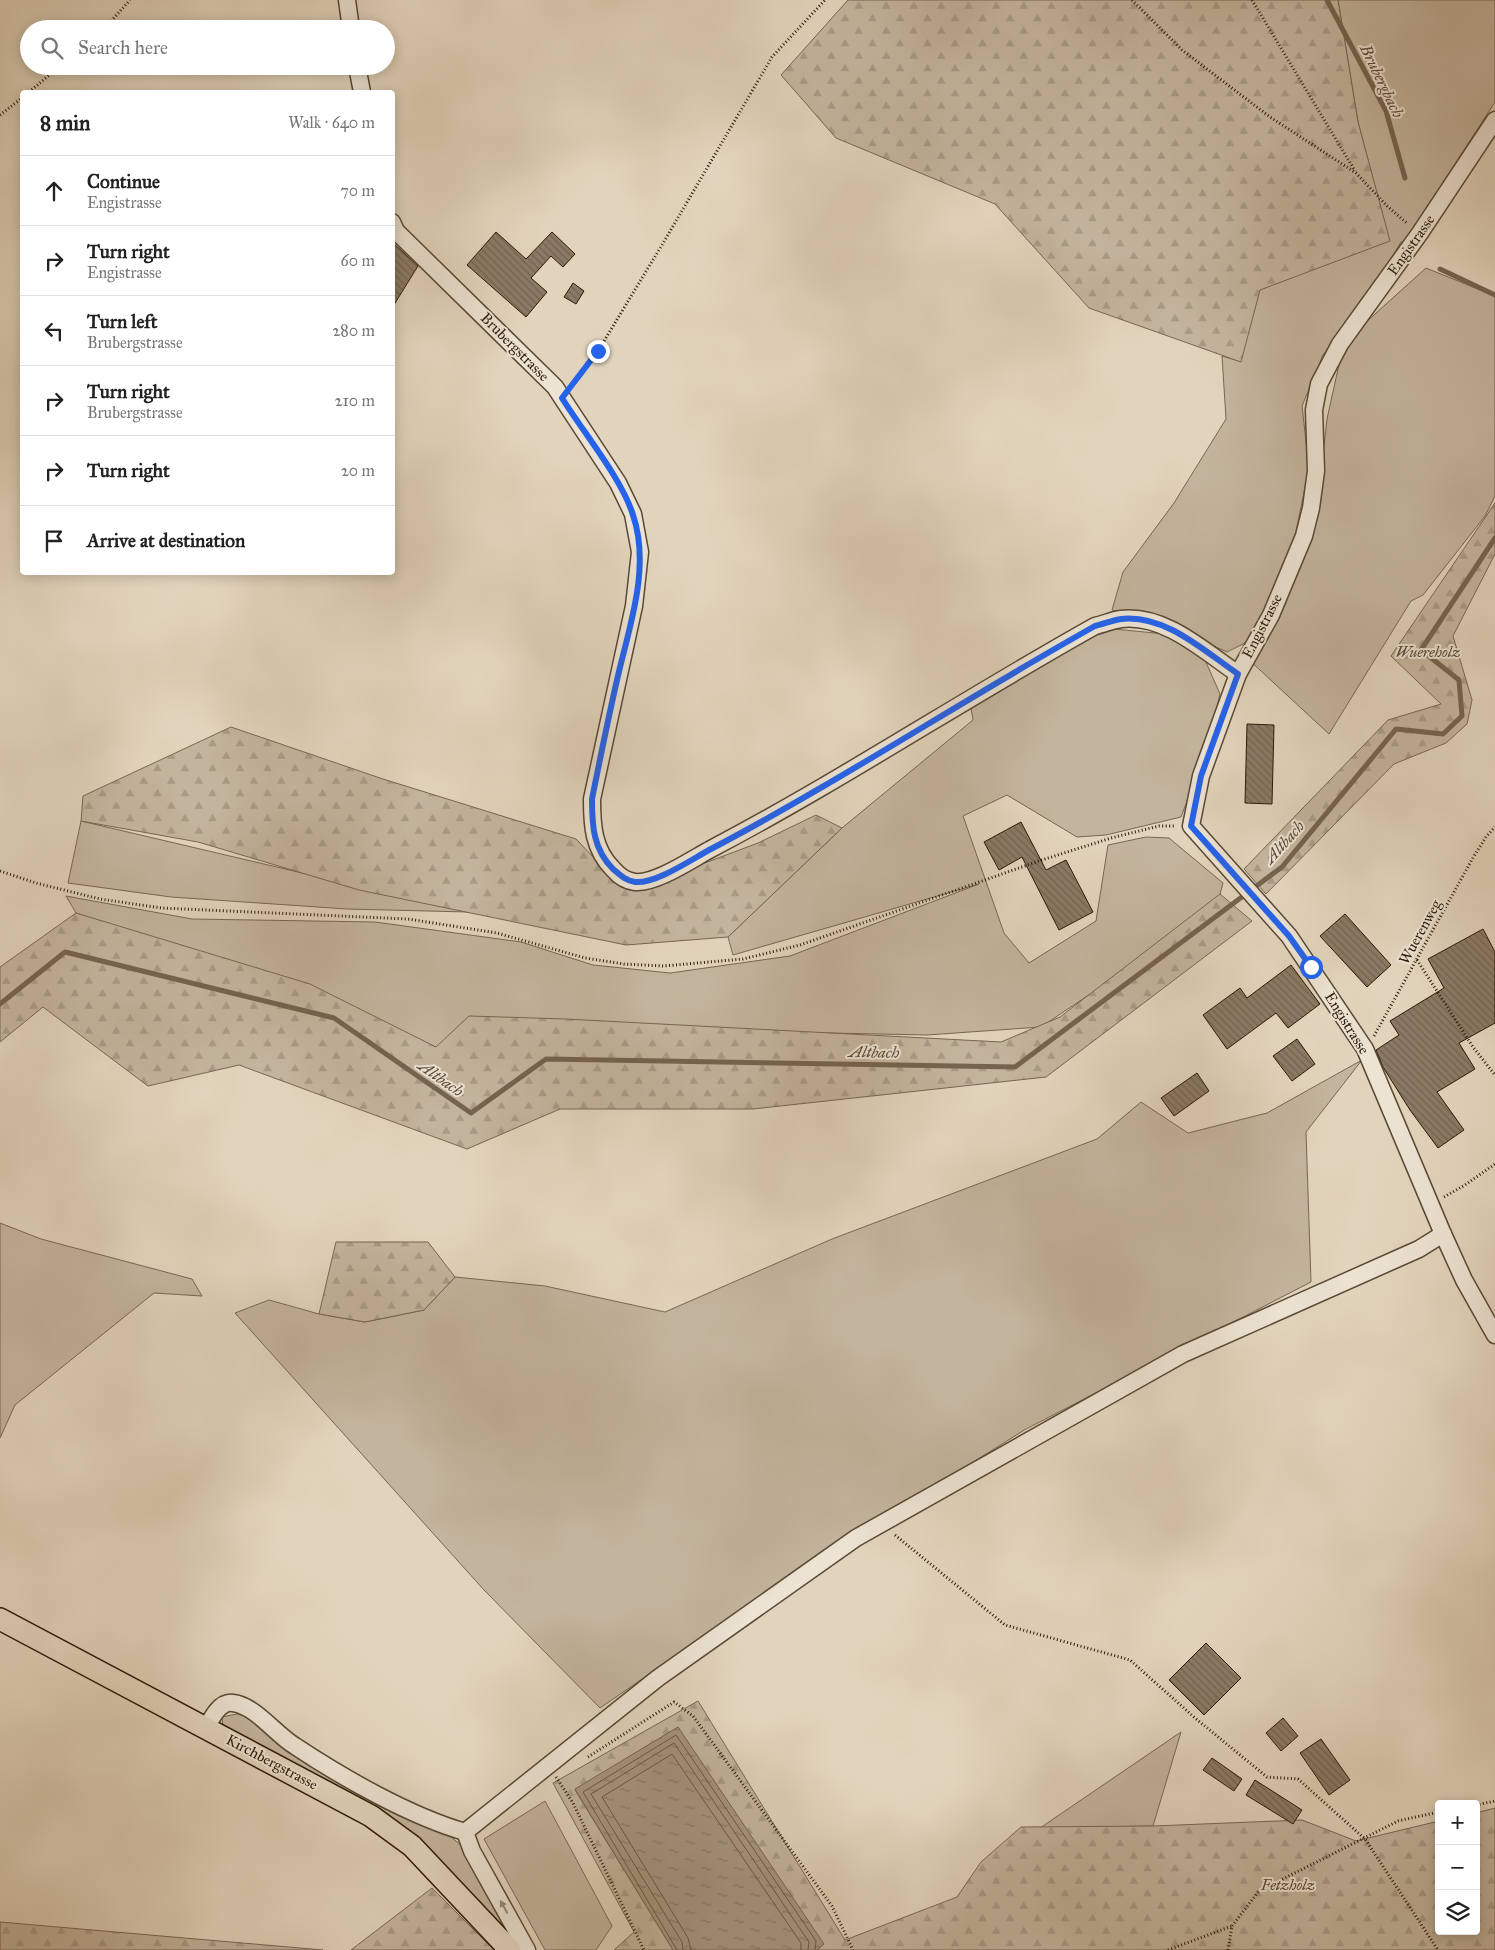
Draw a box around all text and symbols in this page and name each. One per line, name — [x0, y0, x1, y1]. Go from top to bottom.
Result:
search box — [20, 20, 395, 75]
icon: search — [38, 34, 66, 62]
text: Search here — [78, 36, 168, 59]
water label: Brubergbach — [1356, 40, 1408, 121]
text: 8 min — [40, 110, 90, 136]
text: Walk · 640 m — [288, 113, 375, 132]
text: Continue — [87, 170, 160, 193]
icon: ahead — [40, 177, 68, 205]
text: 70 m — [340, 181, 375, 200]
text: Engistrasse — [87, 193, 162, 212]
street label: Engistrasse — [1384, 211, 1438, 279]
text: Turn right — [87, 240, 170, 263]
icon: right — [40, 247, 68, 275]
text: 60 m — [341, 251, 375, 270]
text: Engistrasse — [87, 263, 162, 282]
street label: Brubergstrasse — [477, 309, 553, 385]
text: Turn left — [87, 310, 157, 333]
icon: left — [40, 317, 68, 345]
text: 280 m — [332, 321, 375, 340]
text: Brubergstrasse — [87, 333, 183, 352]
route end — [587, 340, 610, 363]
text: Turn right — [87, 380, 170, 403]
icon: right — [40, 387, 68, 415]
text: 210 m — [335, 391, 375, 410]
text: Brubergstrasse — [87, 403, 183, 422]
icon: right — [40, 457, 68, 485]
text: Turn right — [87, 459, 170, 482]
text: 20 m — [341, 461, 375, 480]
icon: arrive — [40, 527, 68, 555]
text: Arrive at destination — [87, 529, 245, 552]
street label: Engistrasse — [1238, 591, 1286, 661]
park label: Wuereholz — [1396, 643, 1461, 661]
water label: Altbach — [1259, 817, 1308, 869]
street label: Wuerenweg — [1395, 896, 1446, 967]
route start — [1300, 956, 1323, 979]
street label: Engistrasse — [1321, 989, 1373, 1057]
water label: Altbach — [846, 1042, 900, 1062]
water label: Altbach — [413, 1054, 467, 1101]
street label: Kirchbergstrasse — [223, 1730, 321, 1794]
map controls — [1435, 1800, 1480, 1935]
button: + — [1435, 1800, 1480, 1845]
button: − — [1435, 1845, 1480, 1890]
park label: Fetzholz — [1260, 1876, 1315, 1894]
button: layers — [1435, 1890, 1480, 1935]
one-way arrow — [499, 1901, 508, 1914]

